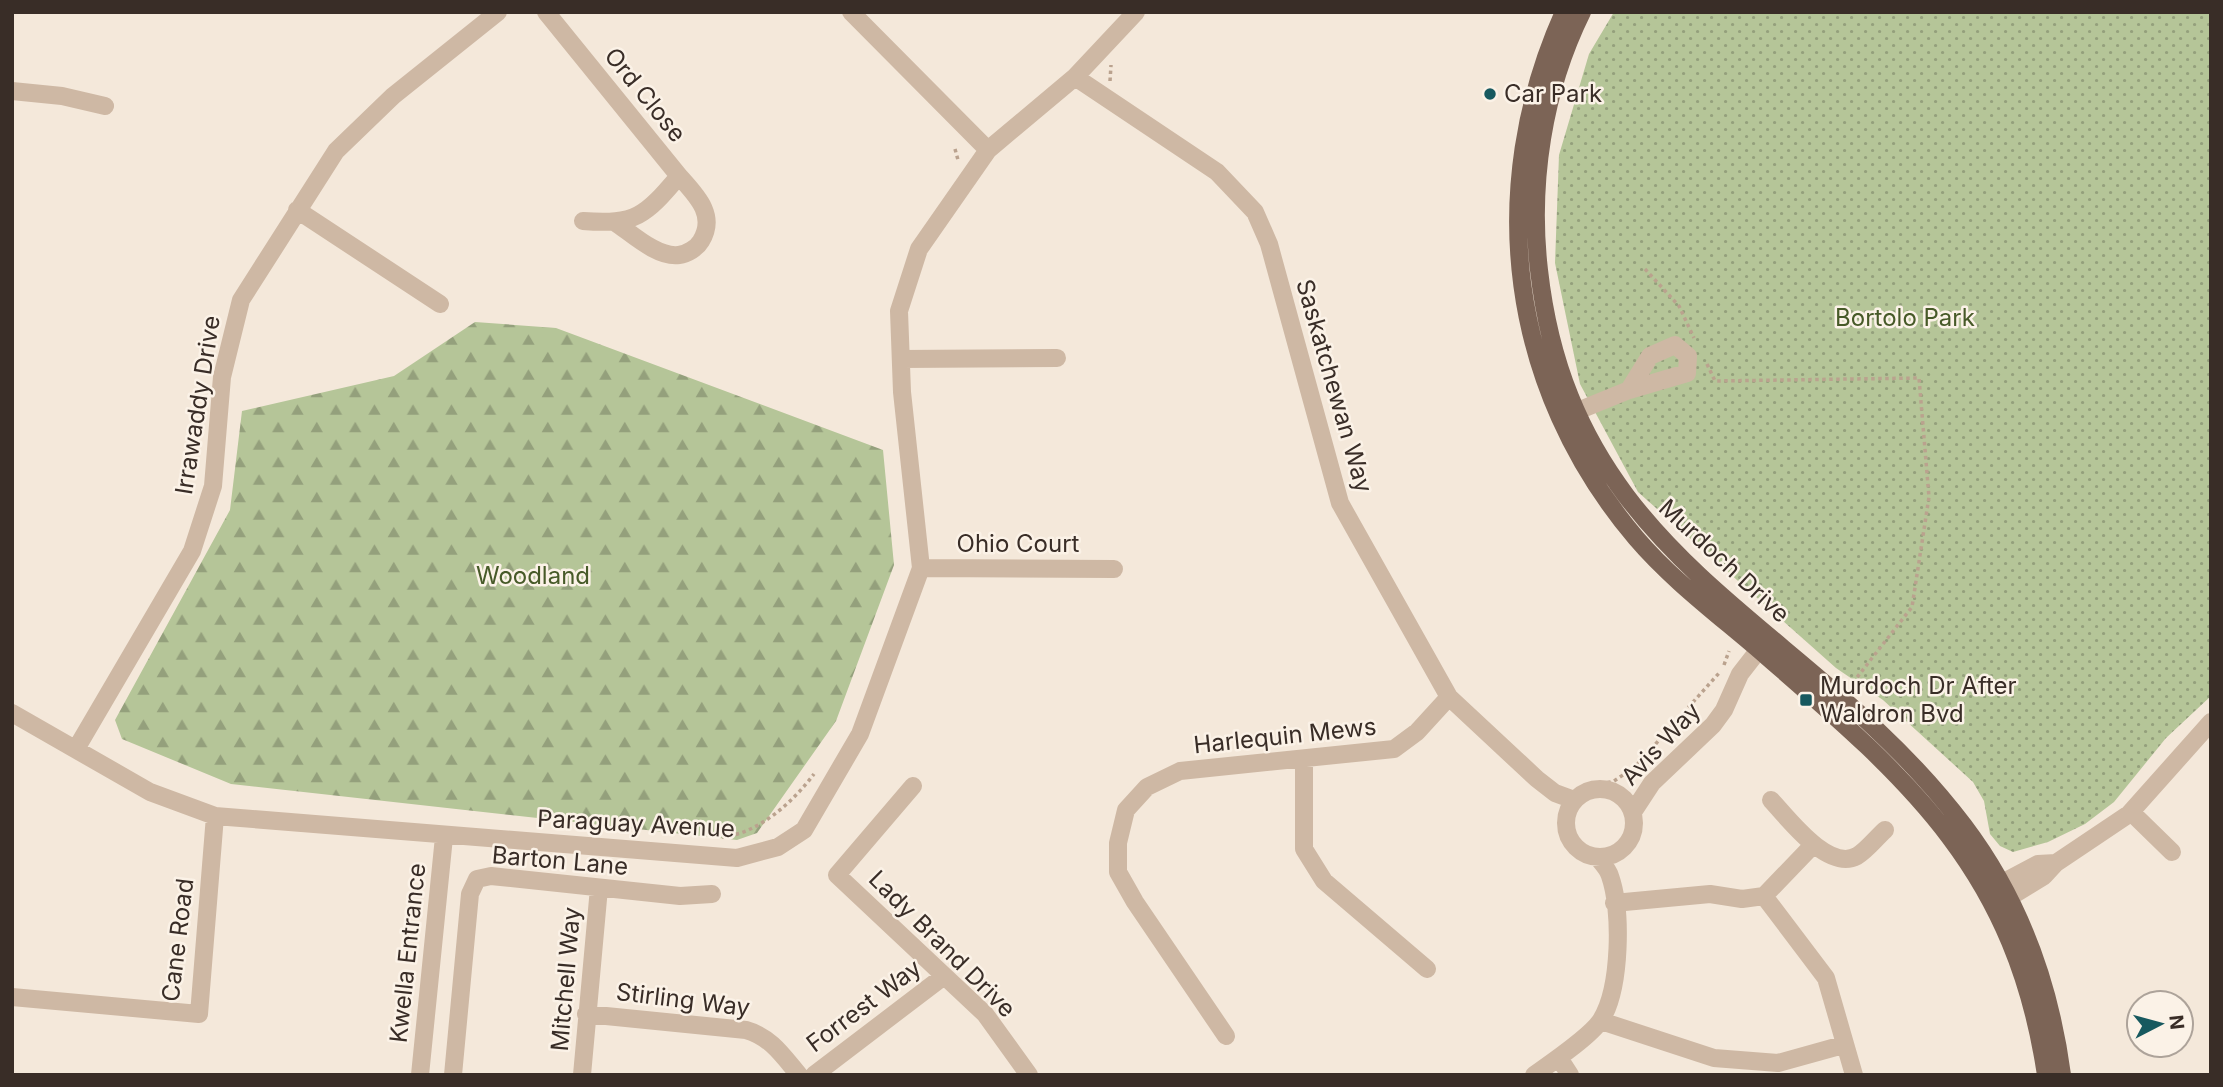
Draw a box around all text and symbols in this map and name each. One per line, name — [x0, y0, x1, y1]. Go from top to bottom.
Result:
street label: Ord Close — [599, 42, 692, 148]
place label: Car Park — [1504, 79, 1602, 108]
marker: Car Park — [1482, 86, 1498, 102]
street label: Saskatchewan Way — [1290, 276, 1379, 496]
park label: Bortolo Park — [1835, 303, 1975, 332]
street label: Irrawaddy Drive — [169, 313, 226, 496]
street label: Murdoch Drive — [1653, 493, 1796, 628]
street label: Ohio Court — [957, 529, 1080, 558]
park label: Woodland — [476, 561, 590, 590]
place label: Murdoch Dr After Waldron Bvd — [1820, 671, 2017, 728]
marker: Murdoch Dr After Waldron Bvd — [1798, 692, 1814, 708]
street label: Avis Way — [1615, 696, 1706, 791]
street label: Harlequin Mews — [1192, 711, 1378, 760]
street label: Paraguay Avenue — [536, 804, 736, 843]
street label: Barton Lane — [491, 840, 629, 881]
street label: Kwella Entrance — [384, 862, 431, 1044]
street label: Lady Brand Drive — [863, 864, 1022, 1023]
street label: Cane Road — [156, 877, 199, 1003]
street label: Mitchell Way — [545, 906, 586, 1052]
street label: Forrest Way — [801, 953, 927, 1058]
street label: Stirling Way — [614, 977, 752, 1022]
north arrow — [2125, 989, 2195, 1059]
text: N — [2164, 1014, 2189, 1031]

